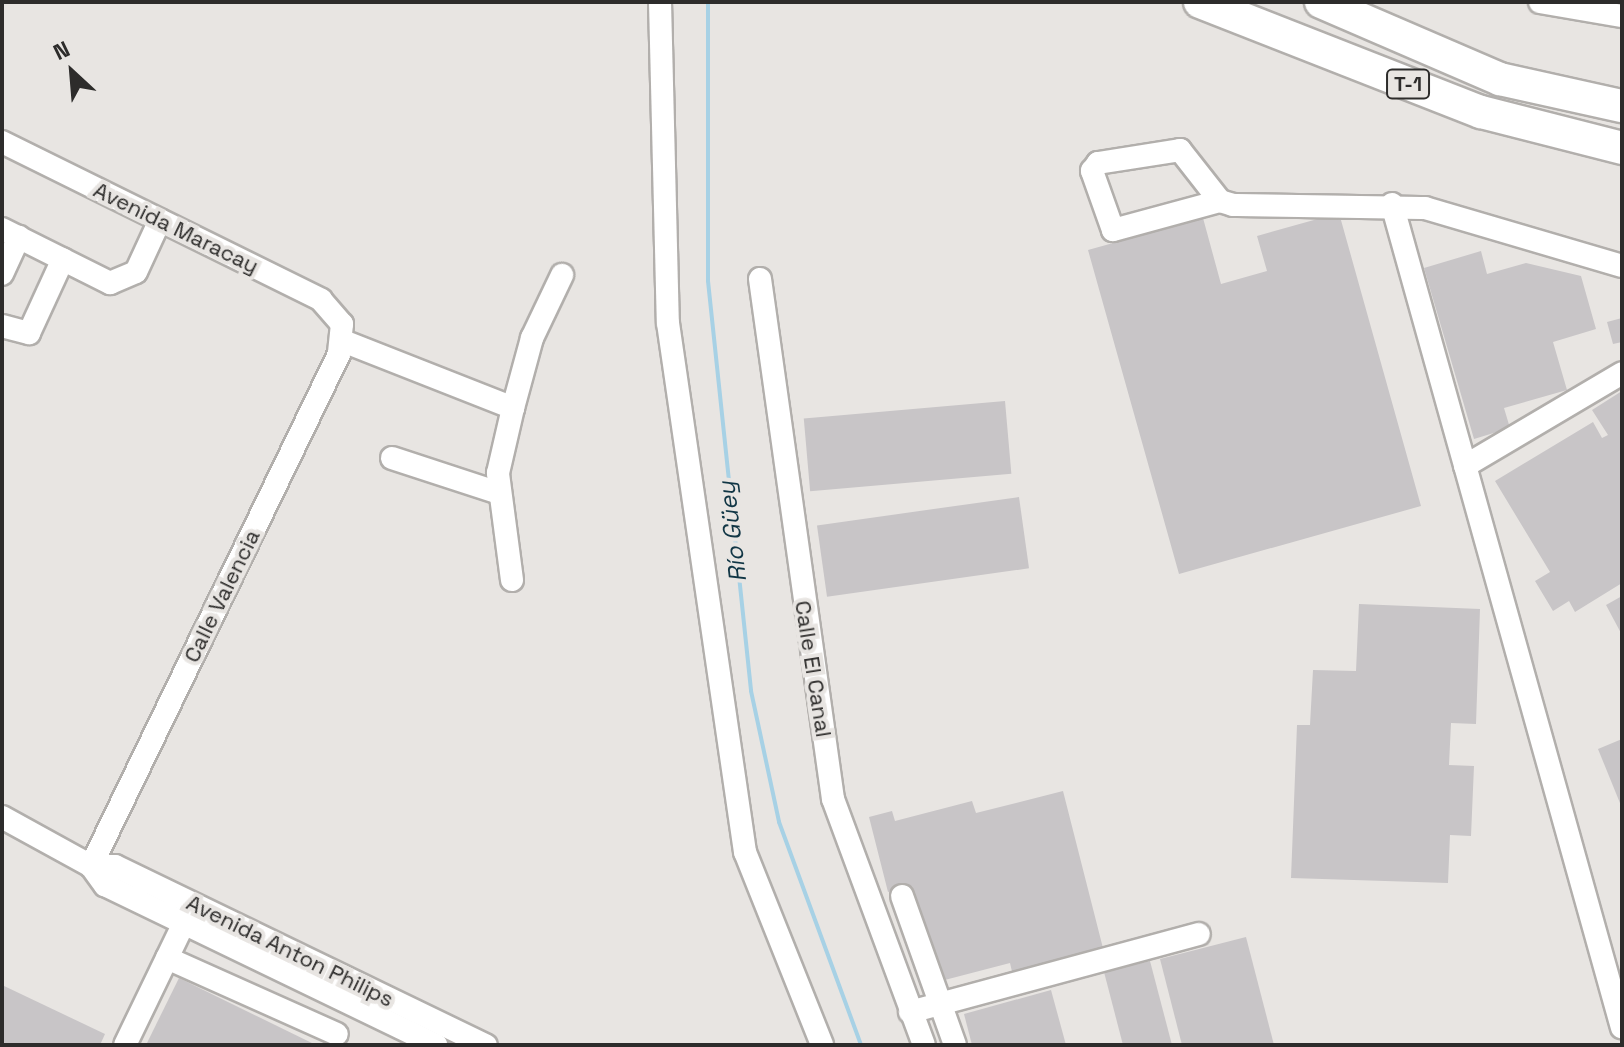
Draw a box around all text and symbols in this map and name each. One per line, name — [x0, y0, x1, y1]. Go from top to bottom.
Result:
north arrow — [32, 32, 112, 112]
text: N — [49, 35, 74, 66]
road number: T-1 — [1386, 68, 1430, 100]
street label: Avenida Maracay — [89, 177, 263, 279]
water label: Río Güey — [712, 480, 752, 584]
street label: Calle Valencia — [178, 525, 266, 667]
street label: Calle El Canal — [789, 599, 837, 739]
street label: Avenida Anton Philips — [182, 889, 398, 1013]

